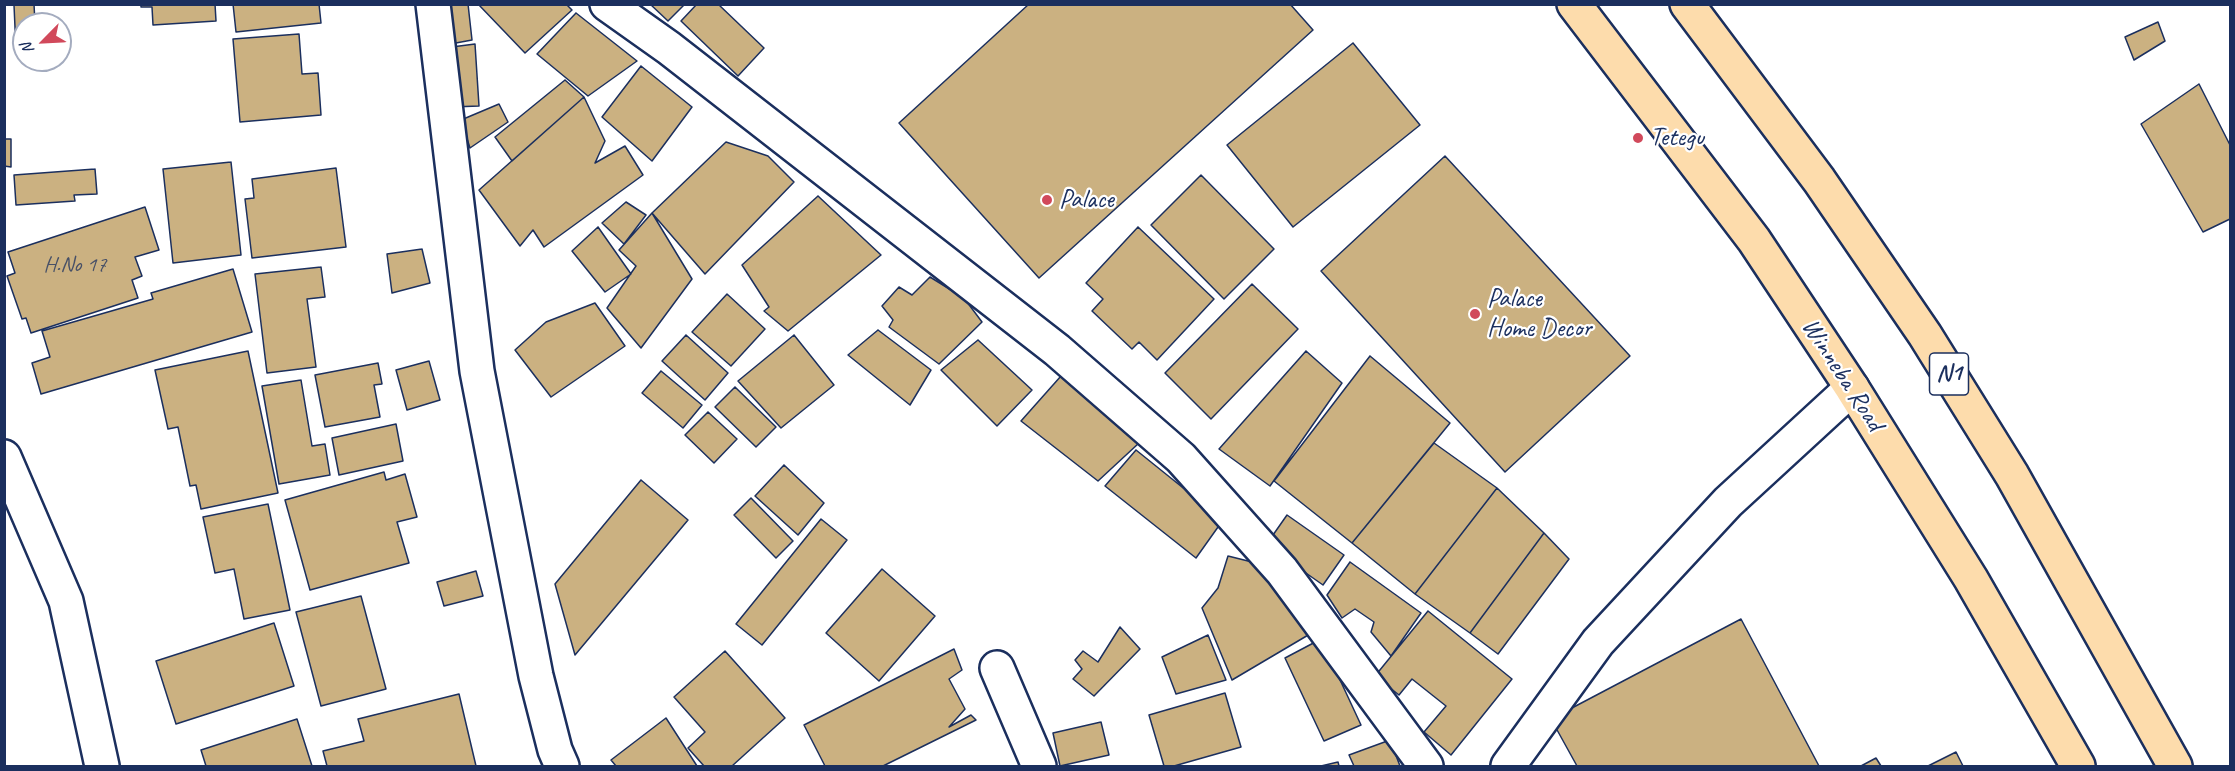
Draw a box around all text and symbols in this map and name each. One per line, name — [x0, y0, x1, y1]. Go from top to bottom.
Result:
north arrow — [12, 12, 72, 72]
text: N — [16, 40, 39, 57]
place label: Tetegu — [1650, 122, 1704, 154]
marker: Tetegu — [1631, 131, 1645, 145]
place label: Palace — [1059, 184, 1114, 216]
marker: Palace — [1040, 193, 1054, 207]
house number: H.No 17 — [44, 252, 106, 278]
place label: Palace Home Decor — [1487, 283, 1592, 344]
marker: Palace Home Decor — [1468, 307, 1482, 321]
street label: Winneba Road — [1794, 313, 1890, 437]
road number: N1 — [1930, 353, 1968, 395]

